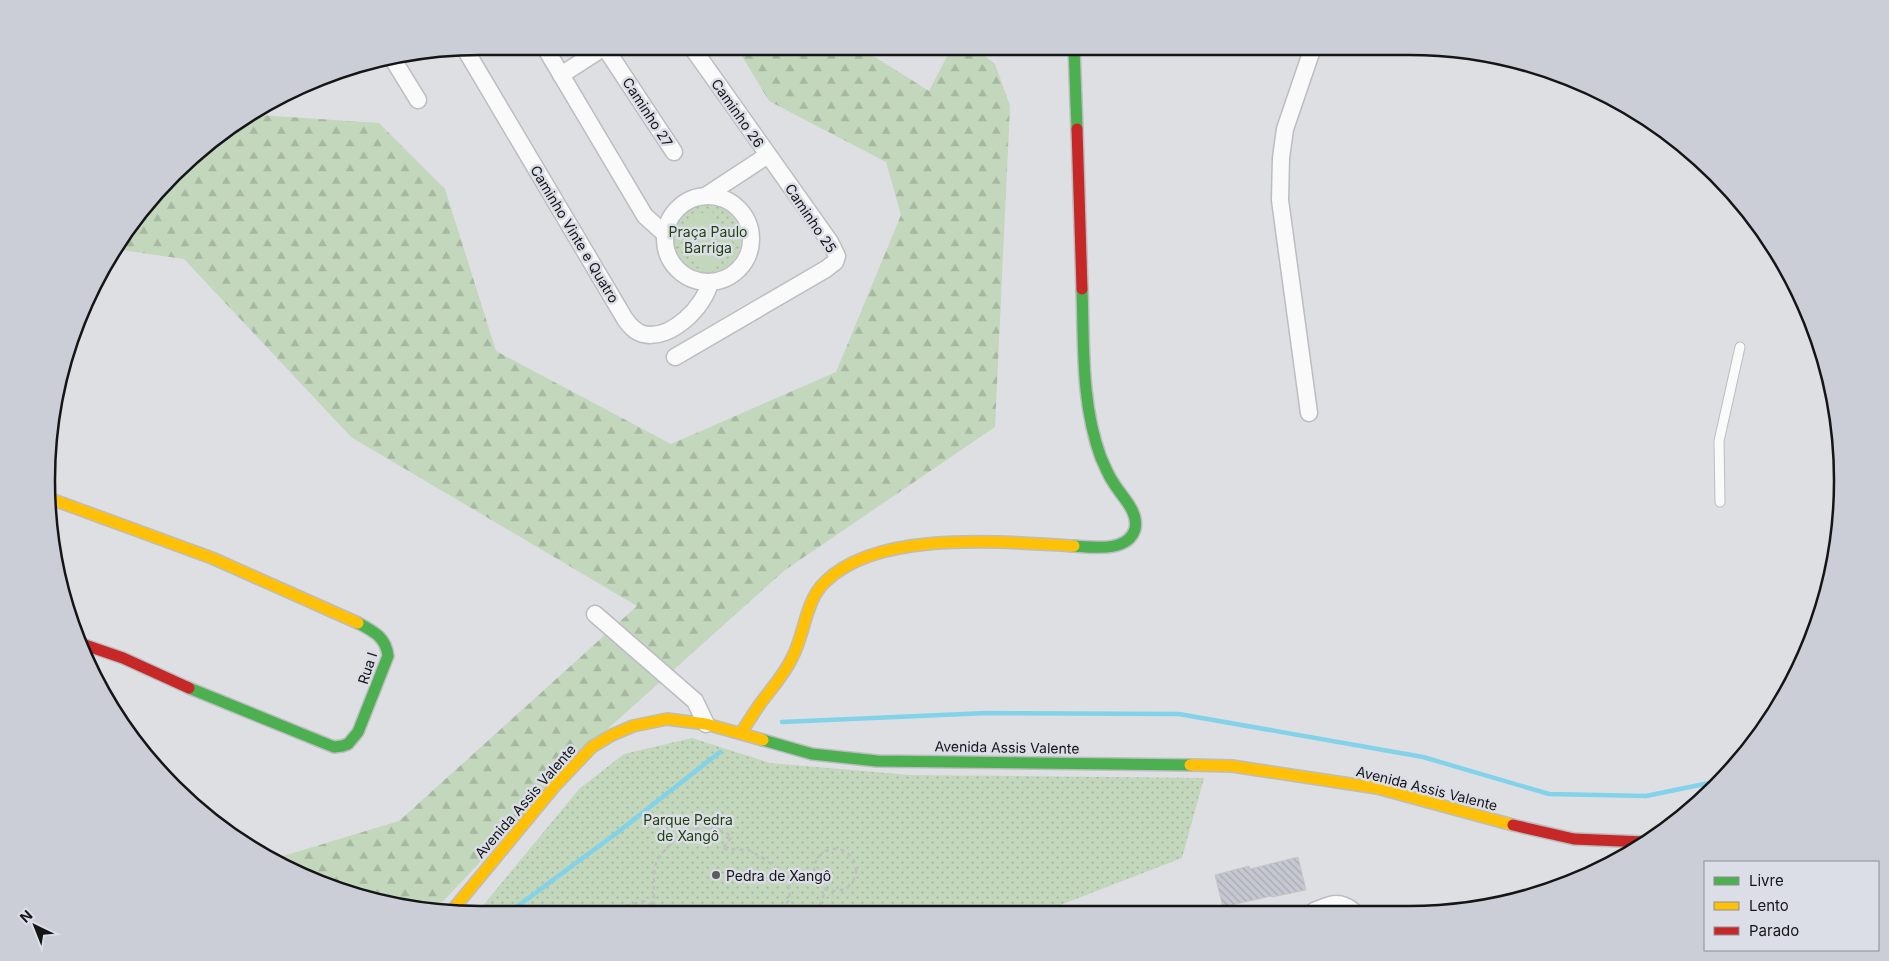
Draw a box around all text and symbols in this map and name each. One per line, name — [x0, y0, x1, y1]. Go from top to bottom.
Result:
street label: Caminho 27 — [619, 74, 677, 150]
street label: Caminho 26 — [708, 75, 768, 151]
street label: Caminho Vinte e Quatro — [527, 162, 623, 306]
street label: Caminho 25 — [782, 180, 840, 256]
park label: Praça Paulo Barriga — [669, 223, 747, 256]
street label: Rua I — [354, 650, 380, 686]
street label: Avenida Assis Valente — [934, 737, 1080, 757]
street label: Avenida Assis Valente — [471, 741, 579, 861]
street label: Avenida Assis Valente — [1355, 762, 1499, 814]
park label: Parque Pedra de Xangô — [643, 811, 733, 844]
legend — [1704, 861, 1879, 951]
place label: Pedra de Xangô — [726, 867, 831, 884]
marker: Pedra de Xangô — [710, 869, 722, 881]
text: Livre — [1749, 871, 1784, 890]
text: Lento — [1749, 896, 1789, 915]
north arrow — [10, 901, 60, 951]
text: N — [16, 906, 35, 926]
text: Parado — [1749, 921, 1799, 940]

